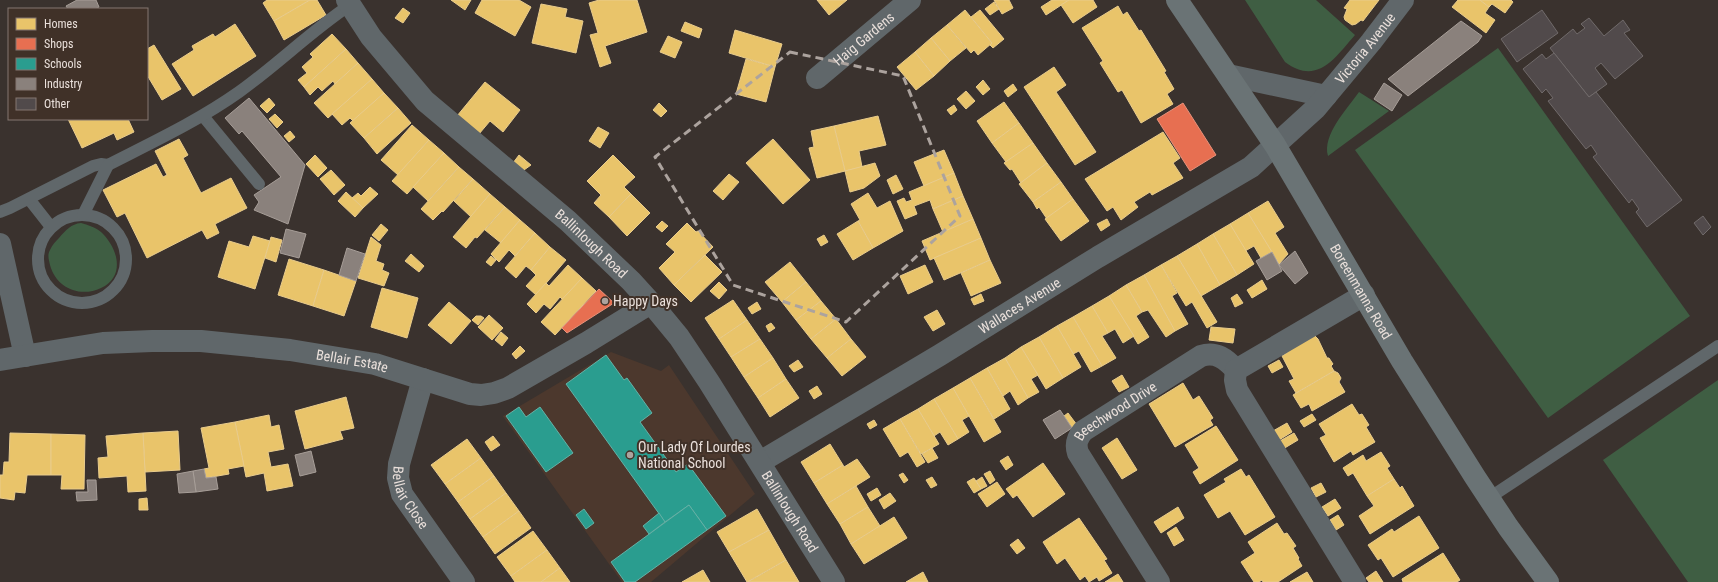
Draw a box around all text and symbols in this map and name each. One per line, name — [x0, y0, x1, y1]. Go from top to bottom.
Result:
legend — [8, 8, 148, 120]
street label: Haig Gardens — [830, 9, 897, 69]
street label: Victoria Avenue — [1332, 9, 1399, 87]
text: Homes — [44, 17, 78, 31]
text: Shops — [44, 37, 73, 51]
text: Schools — [44, 57, 82, 71]
text: Industry — [44, 77, 82, 91]
text: Other — [44, 97, 70, 111]
street label: Ballinlough Road — [552, 206, 631, 281]
street label: Boreenmanna Road — [1327, 241, 1395, 342]
street label: Wallaces Avenue — [976, 274, 1064, 337]
place label: Happy Days — [613, 293, 678, 309]
marker: Happy Days — [600, 296, 610, 306]
street label: Bellair Estate — [315, 346, 391, 376]
street label: Beechwood Drive — [1071, 378, 1160, 443]
place label: Our Lady Of Lourdes National School — [638, 439, 751, 471]
marker: Our Lady Of Lourdes National School — [625, 450, 635, 460]
street label: Bellair Close — [390, 465, 432, 532]
street label: Ballinlough Road — [759, 468, 821, 555]

